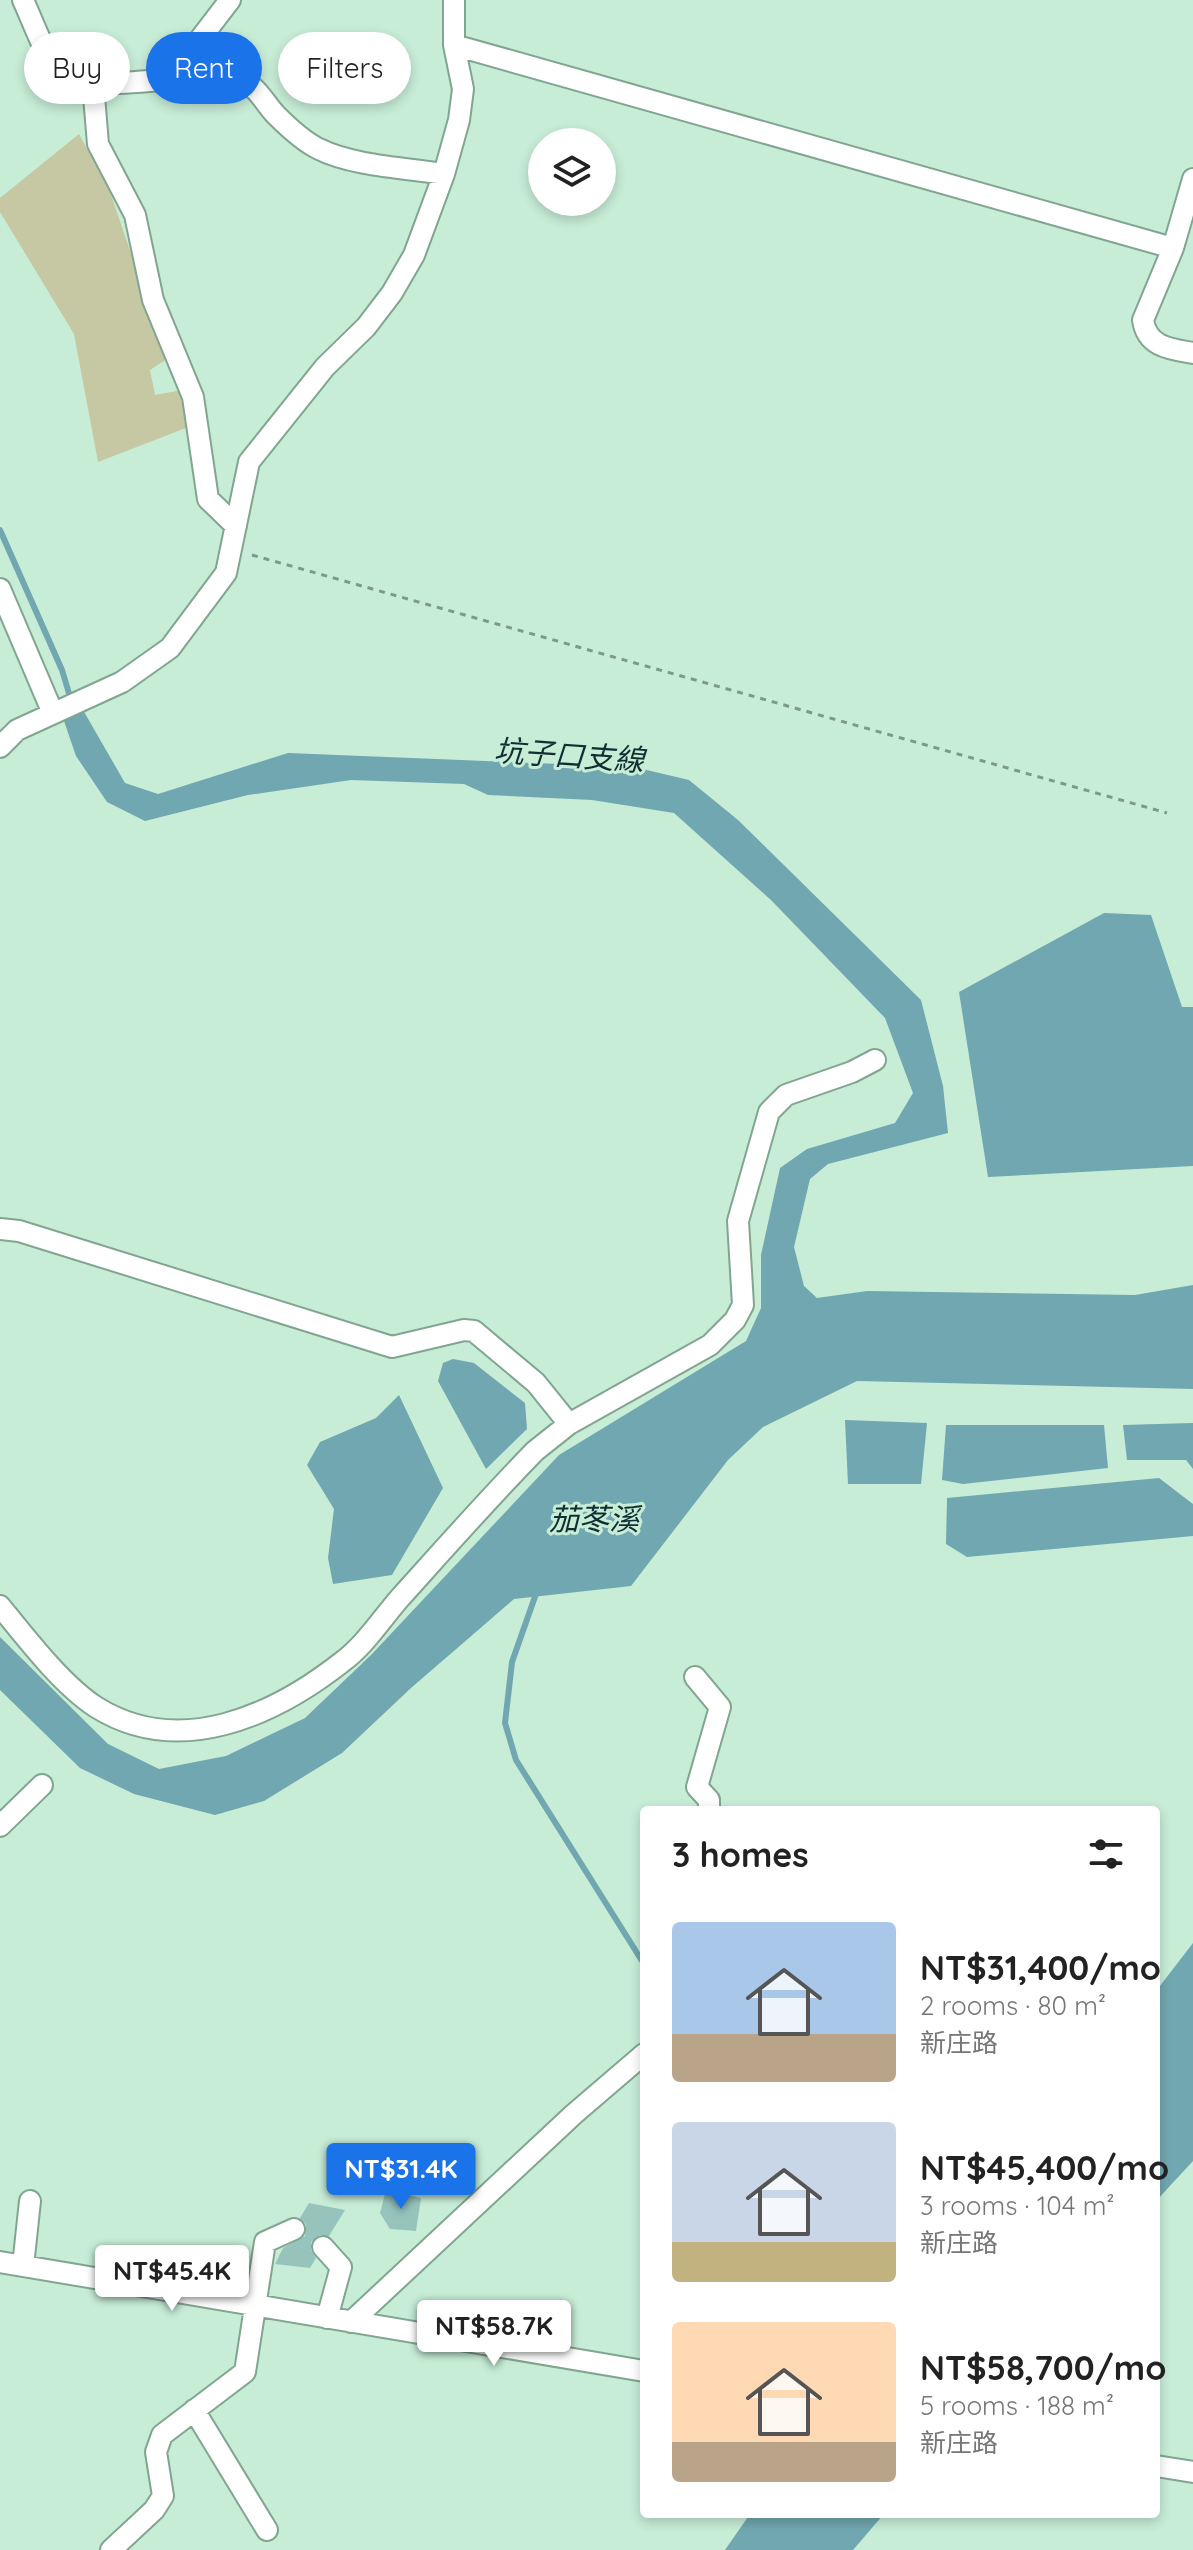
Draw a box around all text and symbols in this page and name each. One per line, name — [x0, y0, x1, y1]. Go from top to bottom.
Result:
chip: Buy — [24, 32, 130, 104]
chip: Rent — [146, 32, 262, 104]
chip: Filters — [278, 32, 411, 104]
map controls — [528, 128, 616, 216]
button: layers — [528, 128, 616, 216]
water label: 坑子口支線 — [493, 731, 648, 779]
water label: 茄苳溪 — [549, 1500, 643, 1538]
icon: filters — [1084, 1832, 1128, 1876]
text: 3 homes — [672, 1833, 809, 1876]
text: NT$31,400/mo — [920, 1946, 1161, 1989]
icon: home — [736, 1954, 832, 2050]
text: 2 rooms · 80 m² — [920, 1989, 1106, 2022]
text: 新庄路 — [920, 2026, 998, 2059]
pin: NT$31.4K — [318, 2143, 484, 2211]
text: NT$45,400/mo — [920, 2146, 1169, 2189]
text: NT$31.4K — [345, 2152, 458, 2185]
icon: home — [736, 2154, 832, 2250]
text: 3 rooms · 104 m² — [920, 2189, 1115, 2222]
text: 新庄路 — [920, 2226, 998, 2259]
pin: NT$45.4K — [89, 2245, 255, 2313]
text: NT$45.4K — [113, 2254, 231, 2287]
pin: NT$58.7K — [411, 2300, 577, 2368]
text: NT$58.7K — [435, 2309, 553, 2342]
text: NT$58,700/mo — [920, 2346, 1166, 2389]
icon: home — [736, 2354, 832, 2450]
text: 5 rooms · 188 m² — [920, 2389, 1114, 2422]
text: 新庄路 — [920, 2426, 998, 2459]

